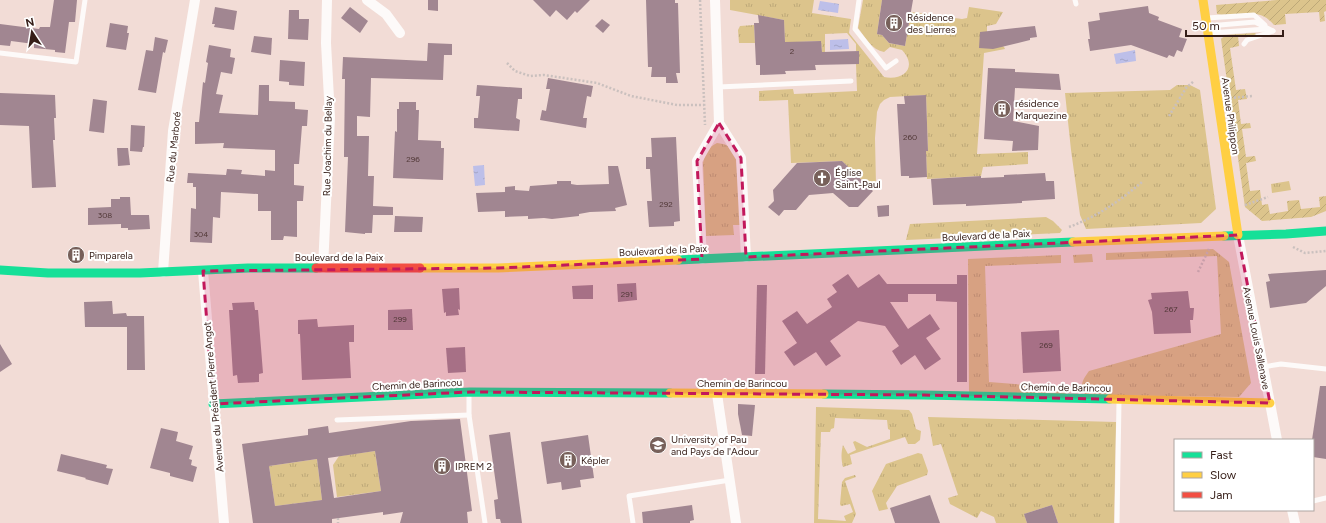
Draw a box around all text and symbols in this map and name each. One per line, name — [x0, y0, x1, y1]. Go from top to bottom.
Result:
place label: Résidence des Lierres — [907, 11, 956, 36]
north arrow — [12, 12, 52, 52]
scale bar — [1186, 12, 1283, 38]
building icon: Résidence des Lierres — [884, 13, 904, 33]
text: N — [25, 15, 36, 30]
text: 50 m — [1192, 19, 1220, 33]
house number: 2 — [790, 46, 794, 56]
street label: Avenue Philippon — [1219, 77, 1242, 156]
street label: Rue Joachim du Bellay — [320, 95, 335, 196]
place label: résidence Marquezine — [1015, 97, 1068, 122]
building icon: résidence Marquezine — [992, 99, 1012, 119]
street label: Rue du Marboré — [163, 110, 184, 183]
house number: 260 — [903, 132, 917, 142]
house number: 296 — [406, 154, 420, 164]
place label: Église Saint-Paul — [835, 166, 881, 191]
church icon: Église Saint-Paul — [812, 168, 832, 188]
house number: 292 — [659, 199, 673, 209]
house number: 308 — [98, 210, 112, 220]
street label: Boulevard de la Paix — [942, 227, 1031, 244]
house number: 304 — [194, 229, 208, 239]
street label: Boulevard de la Paix — [619, 242, 708, 259]
building icon: Pimparela — [66, 245, 86, 265]
place label: Pimparela — [89, 249, 133, 262]
street label: Boulevard de la Paix — [295, 251, 383, 264]
street label: Avenue Louis Sallenave — [1240, 286, 1273, 391]
house number: 291 — [621, 289, 633, 299]
house number: 267 — [1164, 304, 1178, 314]
house number: 299 — [393, 314, 407, 324]
street label: Avenue du Président Pierre Angot — [200, 321, 227, 473]
house number: 269 — [1039, 340, 1053, 350]
street label: Chemin de Barincou — [372, 376, 462, 393]
street label: Chemin de Barincou — [697, 377, 787, 390]
street label: Chemin de Barincou — [1021, 380, 1111, 395]
place label: University of Pau and Pays de l'Adour — [671, 433, 759, 458]
school or university icon: University of Pau and Pays de l'Adour — [648, 435, 668, 455]
legend — [1174, 439, 1314, 511]
text: Fast — [1210, 448, 1233, 462]
building icon: Képler — [558, 450, 578, 470]
place label: Képler — [581, 454, 610, 467]
building icon: IPREM 2 — [432, 456, 452, 476]
place label: IPREM 2 — [455, 460, 492, 473]
text: Slow — [1210, 468, 1237, 482]
text: Jam — [1210, 488, 1233, 502]

